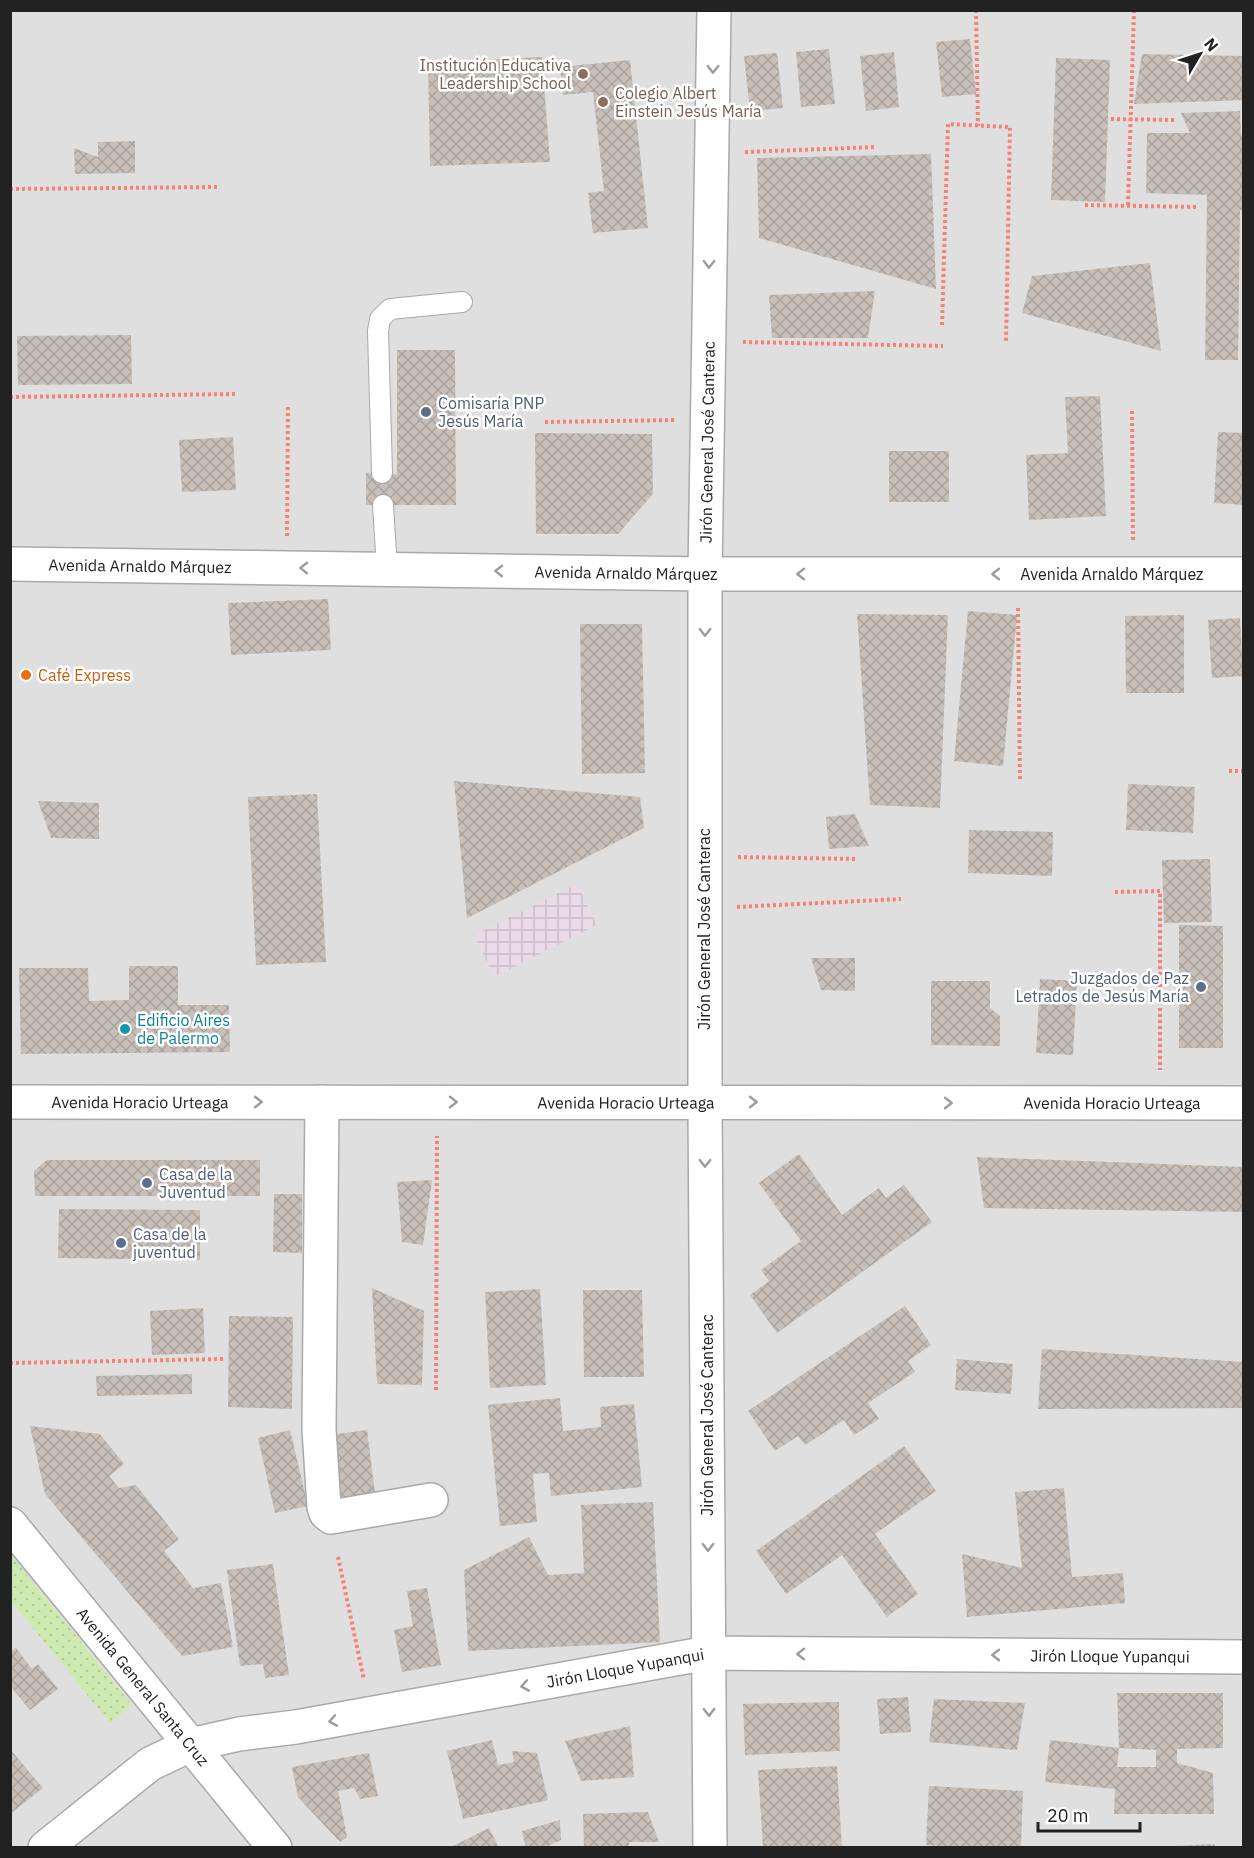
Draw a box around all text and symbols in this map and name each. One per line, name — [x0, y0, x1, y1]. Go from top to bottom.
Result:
north arrow — [1170, 24, 1230, 84]
text: N — [1200, 34, 1223, 55]
place label: Institución Educativa Leadership School — [420, 55, 571, 93]
one-way arrow — [706, 64, 719, 73]
marker: Institución Educativa Leadership School — [576, 67, 590, 81]
place label: Colegio Albert Einstein Jesús María — [615, 83, 762, 121]
marker: Colegio Albert Einstein Jesús María — [596, 95, 610, 109]
one-way arrow — [703, 259, 716, 268]
street label: Jirón General José Canterac — [695, 341, 719, 543]
place label: Comisaría PNP Jesús María — [438, 393, 544, 431]
marker: Comisaría PNP Jesús María — [419, 405, 433, 419]
street label: Avenida Arnaldo Márquez — [48, 555, 232, 577]
one-way arrow — [300, 562, 309, 574]
street label: Avenida Arnaldo Márquez — [534, 562, 718, 584]
street label: Avenida Arnaldo Márquez — [1020, 564, 1204, 584]
one-way arrow — [495, 565, 504, 577]
one-way arrow — [797, 568, 806, 580]
one-way arrow — [992, 568, 1001, 580]
one-way arrow — [699, 628, 711, 637]
place label: Café Express — [38, 665, 131, 685]
marker: Café Express — [19, 668, 33, 682]
street label: Jirón General José Canterac — [694, 828, 714, 1030]
place label: Juzgados de Paz Letrados de Jesús María — [1015, 968, 1189, 1006]
marker: Juzgados de Paz Letrados de Jesús María — [1194, 980, 1208, 994]
place label: Edificio Aires de Palermo — [137, 1010, 230, 1048]
marker: Edificio Aires de Palermo — [118, 1022, 132, 1036]
street label: Avenida Horacio Urteaga — [51, 1092, 229, 1112]
street label: Avenida Horacio Urteaga — [537, 1092, 715, 1113]
street label: Avenida Horacio Urteaga — [1023, 1093, 1201, 1113]
one-way arrow — [253, 1096, 262, 1108]
one-way arrow — [448, 1096, 457, 1108]
one-way arrow — [748, 1096, 757, 1108]
one-way arrow — [943, 1097, 952, 1109]
one-way arrow — [699, 1159, 711, 1168]
place label: Casa de la Juventud — [159, 1164, 233, 1202]
marker: Casa de la Juventud — [140, 1176, 154, 1190]
place label: Casa de la juventud — [133, 1224, 207, 1262]
marker: Casa de la juventud — [114, 1236, 128, 1250]
street label: Jirón General José Canterac — [697, 1314, 717, 1516]
one-way arrow — [701, 1543, 714, 1552]
street label: Avenida General Santa Cruz — [72, 1603, 214, 1770]
street label: Jirón Lloque Yupanqui — [545, 1644, 706, 1692]
street label: Jirón Lloque Yupanqui — [1030, 1645, 1190, 1667]
one-way arrow — [797, 1648, 806, 1660]
one-way arrow — [992, 1649, 1001, 1661]
one-way arrow — [520, 1679, 530, 1692]
one-way arrow — [703, 1707, 715, 1716]
one-way arrow — [328, 1714, 338, 1727]
scale bar — [1038, 1795, 1140, 1833]
text: 20 m — [1047, 1804, 1089, 1827]

